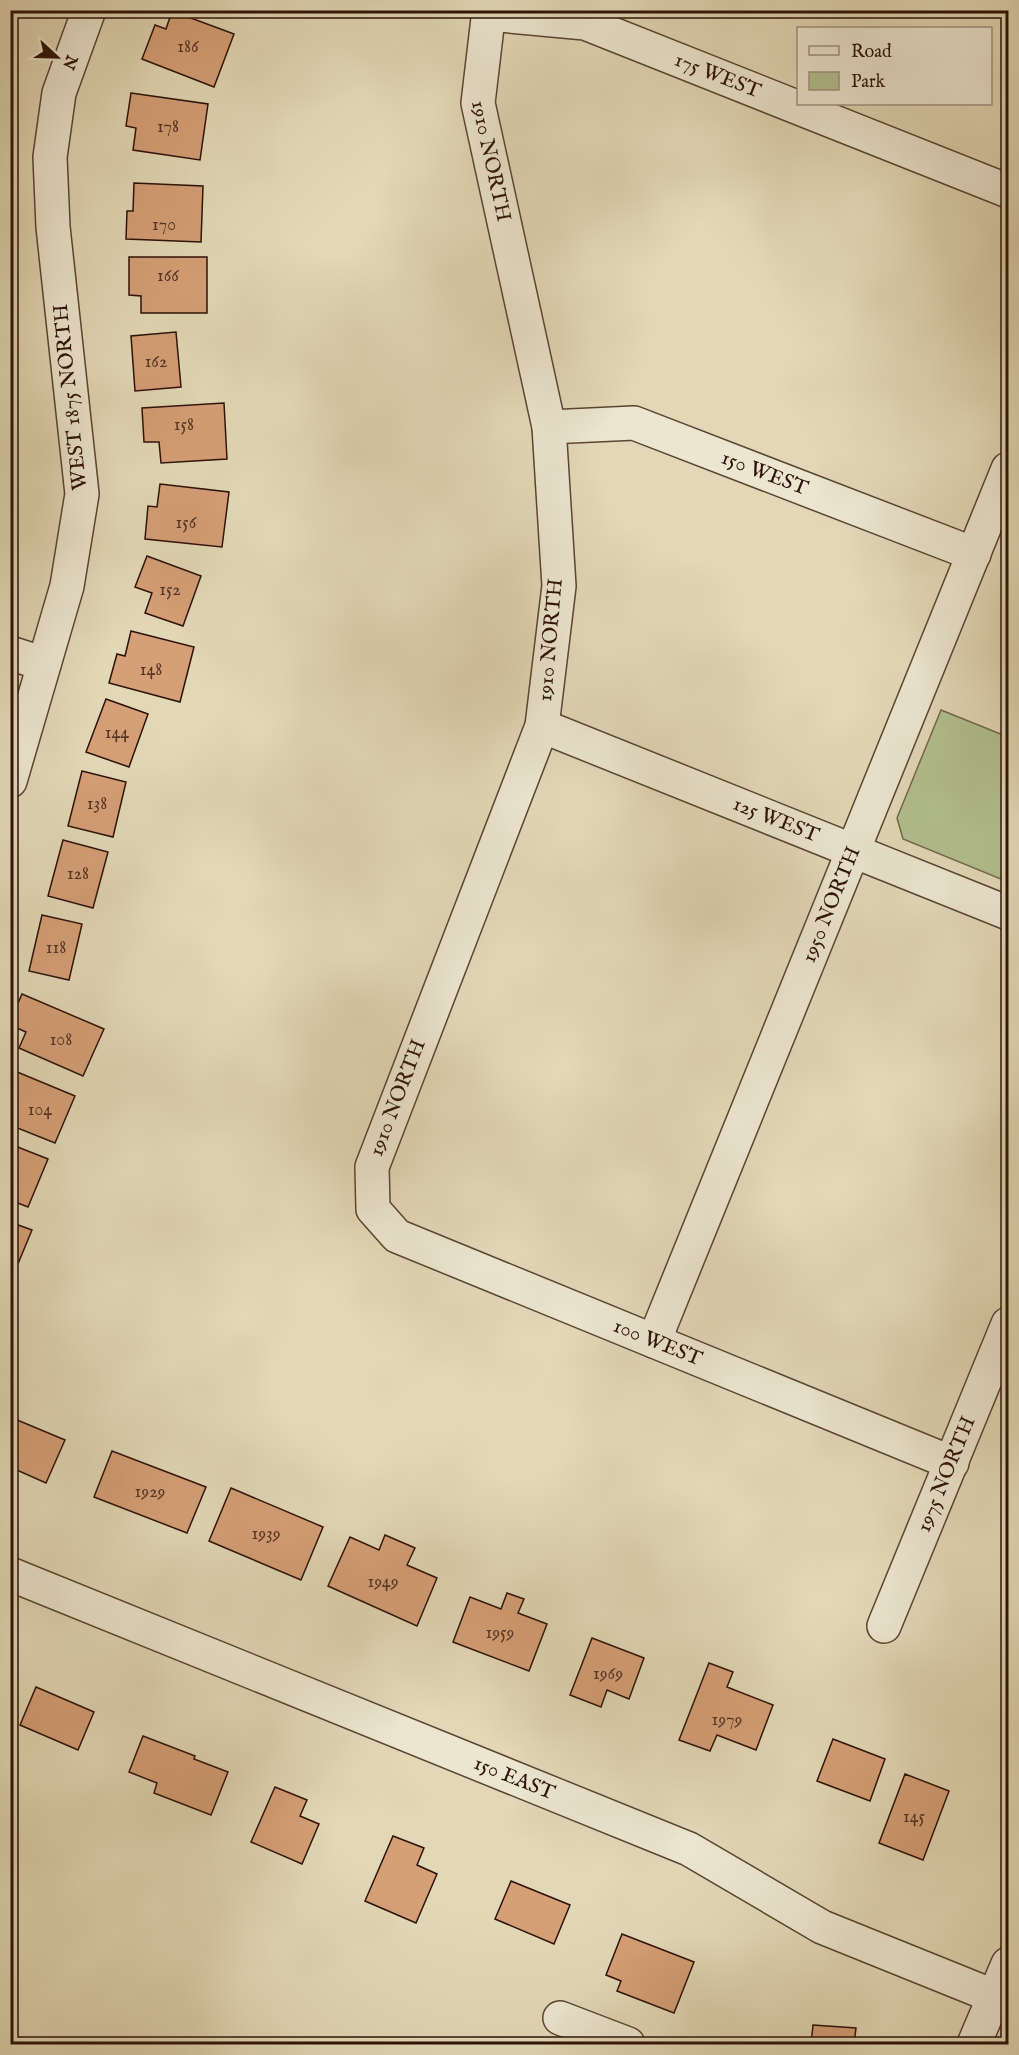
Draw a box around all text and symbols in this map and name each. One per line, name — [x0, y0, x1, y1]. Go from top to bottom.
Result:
north arrow — [27, 27, 87, 87]
legend — [797, 27, 992, 105]
house number: 186 — [177, 36, 199, 59]
text: Road — [851, 41, 892, 64]
street label: 175 WEST — [670, 46, 765, 105]
text: N — [57, 51, 81, 72]
text: Park — [851, 71, 886, 94]
street label: 1910 NORTH — [464, 98, 517, 224]
house number: 178 — [157, 116, 179, 139]
house number: 170 — [152, 214, 176, 237]
house number: 166 — [157, 265, 179, 288]
street label: WEST 1875 NORTH — [48, 302, 94, 492]
house number: 162 — [145, 351, 167, 374]
house number: 158 — [174, 414, 194, 437]
street label: 150 WEST — [717, 444, 812, 503]
house number: 156 — [176, 512, 197, 535]
street label: 1910 NORTH — [532, 577, 570, 703]
house number: 152 — [159, 579, 181, 602]
house number: 148 — [140, 659, 162, 682]
house number: 144 — [105, 722, 129, 745]
street label: 125 WEST — [729, 790, 824, 849]
house number: 138 — [87, 793, 107, 816]
street label: 1950 NORTH — [795, 842, 867, 967]
house number: 128 — [67, 863, 89, 886]
house number: 118 — [46, 937, 66, 960]
house number: 108 — [50, 1029, 72, 1052]
street label: 1910 NORTH — [363, 1036, 433, 1160]
house number: 104 — [28, 1099, 52, 1122]
street label: 100 WEST — [609, 1312, 707, 1373]
street label: 1975 NORTH — [910, 1412, 982, 1536]
house number: 1929 — [135, 1481, 165, 1504]
house number: 1939 — [251, 1523, 281, 1546]
house number: 1949 — [367, 1571, 399, 1594]
house number: 1959 — [486, 1622, 514, 1645]
house number: 1969 — [593, 1663, 623, 1686]
house number: 1979 — [712, 1709, 742, 1732]
street label: 150 EAST — [470, 1750, 559, 1807]
house number: 145 — [903, 1806, 925, 1829]

